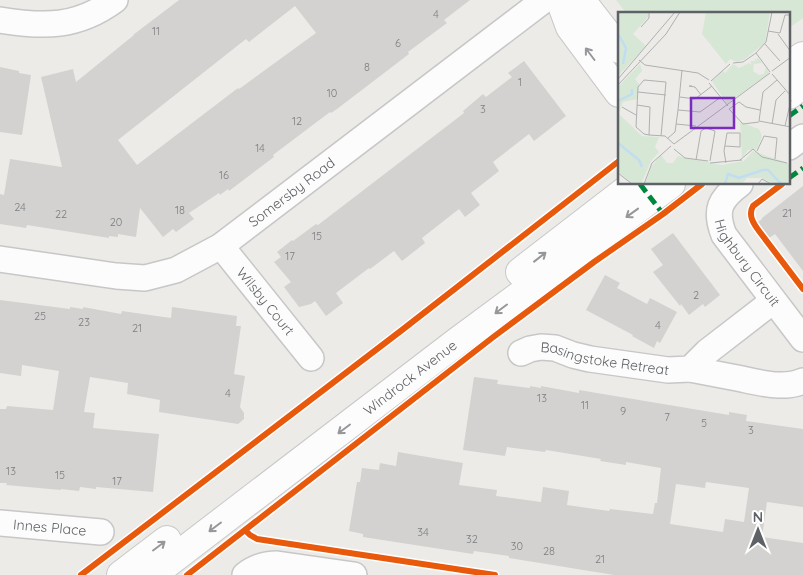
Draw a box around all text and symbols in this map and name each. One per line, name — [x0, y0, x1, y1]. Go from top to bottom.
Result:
house number: 4 — [433, 7, 439, 21]
inset map — [618, 12, 790, 185]
house number: 11 — [152, 24, 160, 38]
house number: 6 — [395, 36, 401, 50]
one-way arrow — [585, 47, 595, 61]
house number: 8 — [364, 60, 370, 74]
house number: 1 — [518, 75, 522, 89]
house number: 10 — [327, 86, 337, 100]
house number: 3 — [480, 102, 486, 116]
house number: 12 — [292, 114, 302, 128]
house number: 14 — [255, 141, 265, 155]
street label: Somersby Road — [245, 154, 338, 231]
house number: 16 — [219, 168, 229, 182]
house number: 24 — [14, 200, 26, 214]
house number: 18 — [175, 203, 185, 217]
house number: 21 — [782, 206, 792, 220]
house number: 22 — [55, 207, 67, 221]
one-way arrow — [626, 207, 639, 218]
house number: 20 — [110, 215, 122, 229]
street label: Highbury Circuit — [711, 217, 784, 310]
house number: 15 — [312, 229, 322, 243]
house number: 17 — [285, 249, 295, 263]
one-way arrow — [533, 251, 546, 262]
street label: Wilsby Court — [233, 264, 298, 339]
house number: 2 — [693, 288, 699, 302]
one-way arrow — [494, 304, 508, 314]
house number: 25 — [34, 309, 46, 323]
house number: 23 — [78, 315, 90, 329]
house number: 4 — [655, 318, 661, 332]
house number: 21 — [132, 321, 142, 335]
street label: Windrock Avenue — [360, 336, 461, 419]
street label: Basingstoke Retreat — [540, 338, 670, 379]
house number: 4 — [225, 386, 231, 400]
house number: 13 — [537, 391, 547, 405]
house number: 11 — [581, 398, 589, 412]
house number: 9 — [620, 404, 626, 418]
house number: 7 — [664, 410, 670, 424]
house number: 5 — [701, 416, 707, 430]
one-way arrow — [338, 423, 351, 434]
house number: 3 — [748, 423, 754, 437]
house number: 13 — [6, 464, 16, 478]
house number: 15 — [55, 468, 65, 482]
house number: 17 — [112, 474, 122, 488]
north arrow — [733, 505, 783, 555]
text: N — [753, 508, 763, 526]
street label: Innes Place — [13, 515, 87, 540]
one-way arrow — [208, 522, 222, 532]
house number: 34 — [417, 525, 429, 539]
house number: 32 — [466, 532, 478, 546]
house number: 30 — [511, 539, 523, 553]
one-way arrow — [152, 540, 165, 551]
house number: 28 — [543, 544, 555, 558]
house number: 21 — [595, 552, 605, 566]

